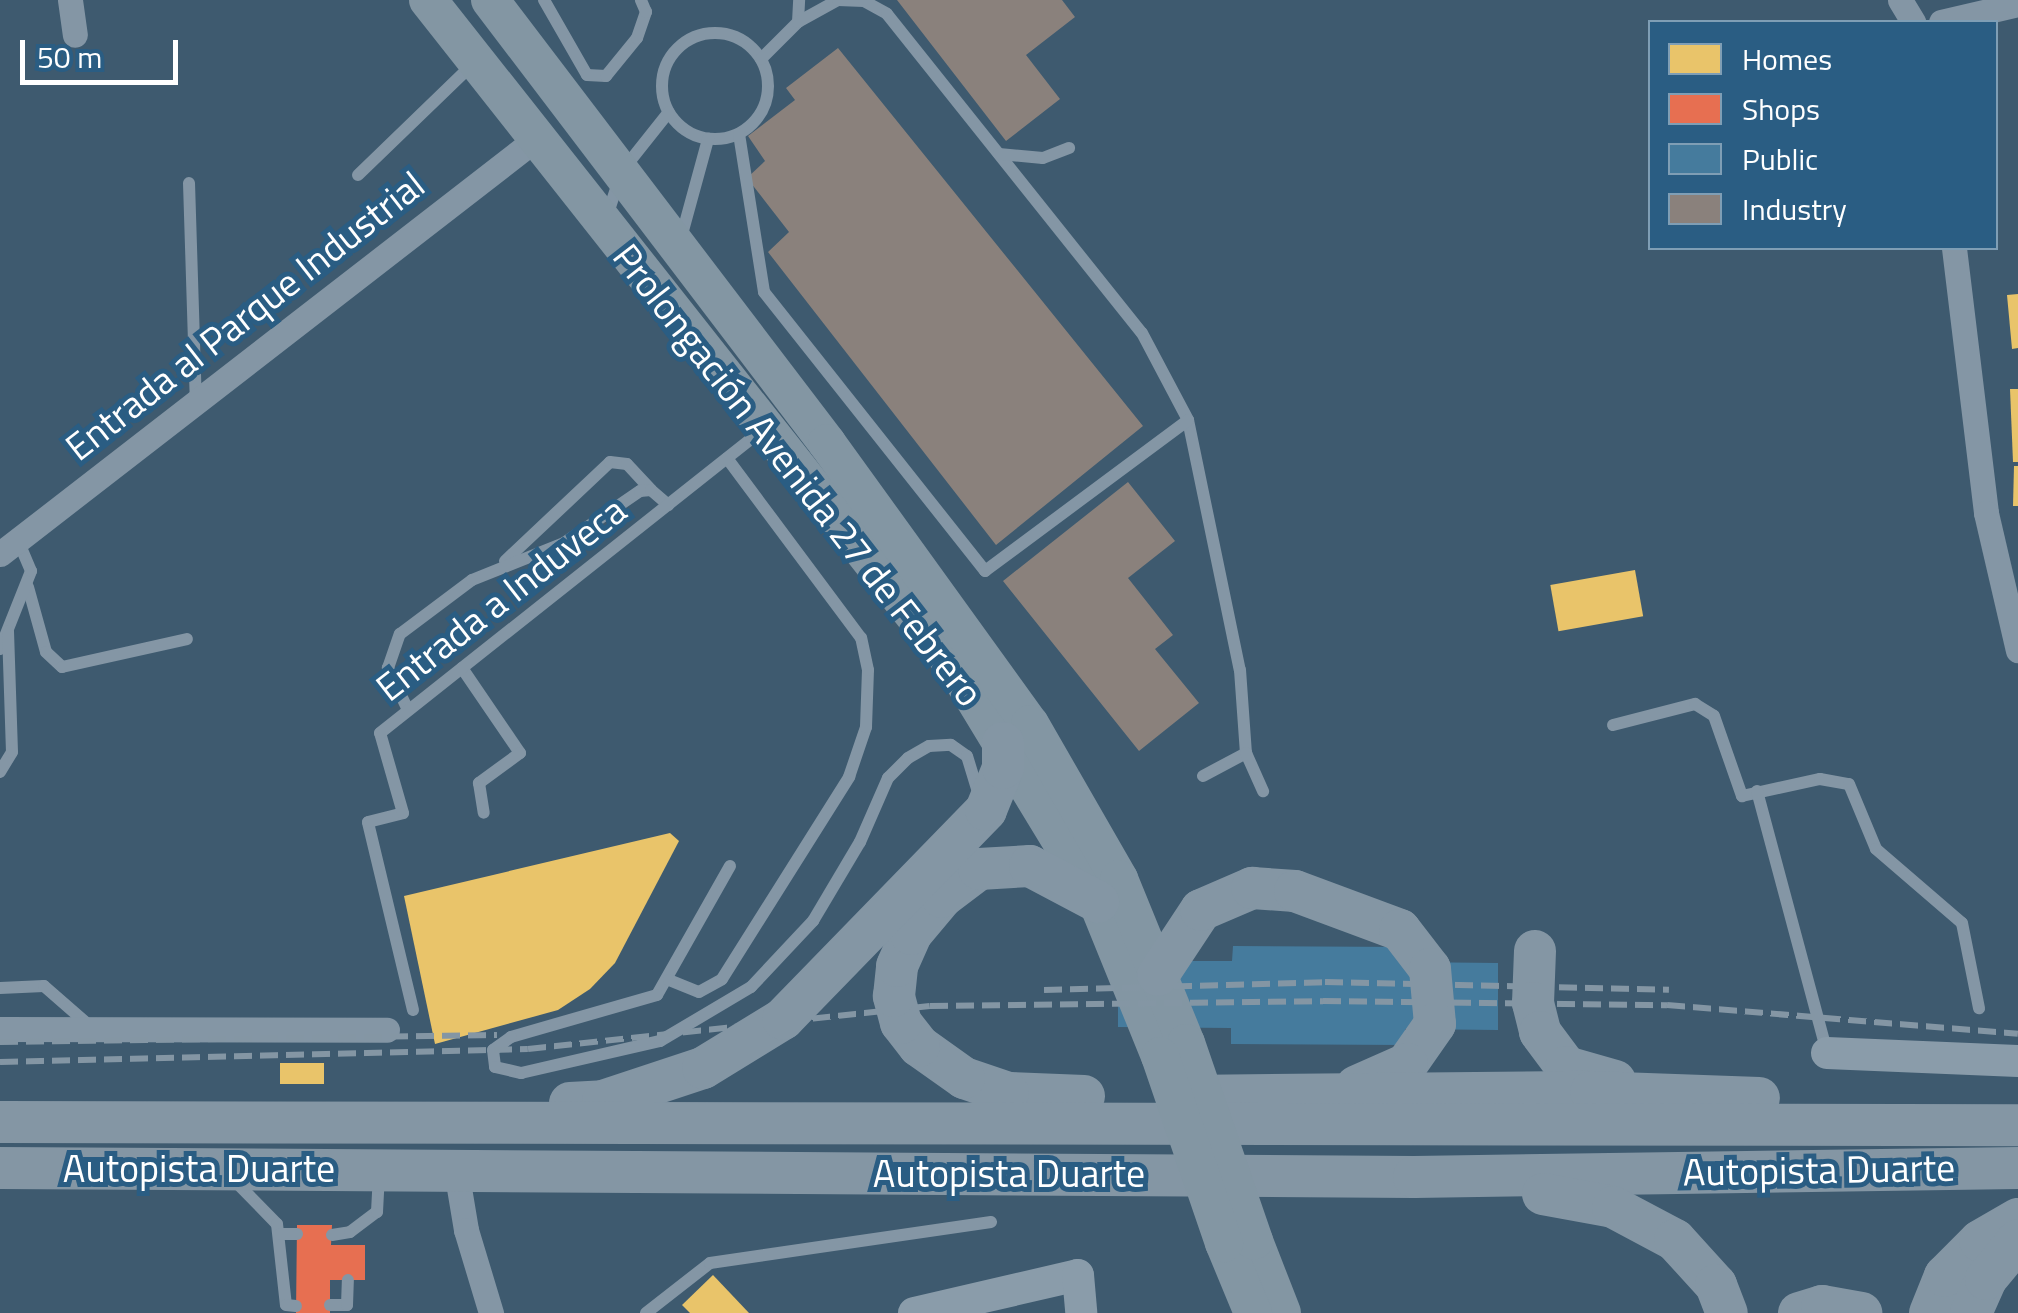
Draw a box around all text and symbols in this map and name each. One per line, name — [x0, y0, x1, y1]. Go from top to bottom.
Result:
scale bar — [25, 20, 182, 82]
legend — [1648, 20, 1998, 250]
text: 50 m — [37, 34, 102, 80]
text: Homes — [1742, 36, 1832, 82]
text: Shops — [1742, 86, 1820, 132]
text: Public — [1742, 136, 1818, 182]
street label: Entrada al Parque Industrial — [57, 162, 433, 470]
text: Industry — [1742, 186, 1847, 232]
street label: Prolongación Avenida 27 de Febrero — [603, 235, 993, 715]
street label: Entrada a Induveca — [367, 487, 635, 711]
street label: Autopista Duarte — [1682, 1145, 1956, 1195]
street label: Autopista Duarte — [63, 1146, 335, 1192]
street label: Autopista Duarte — [873, 1151, 1145, 1197]

